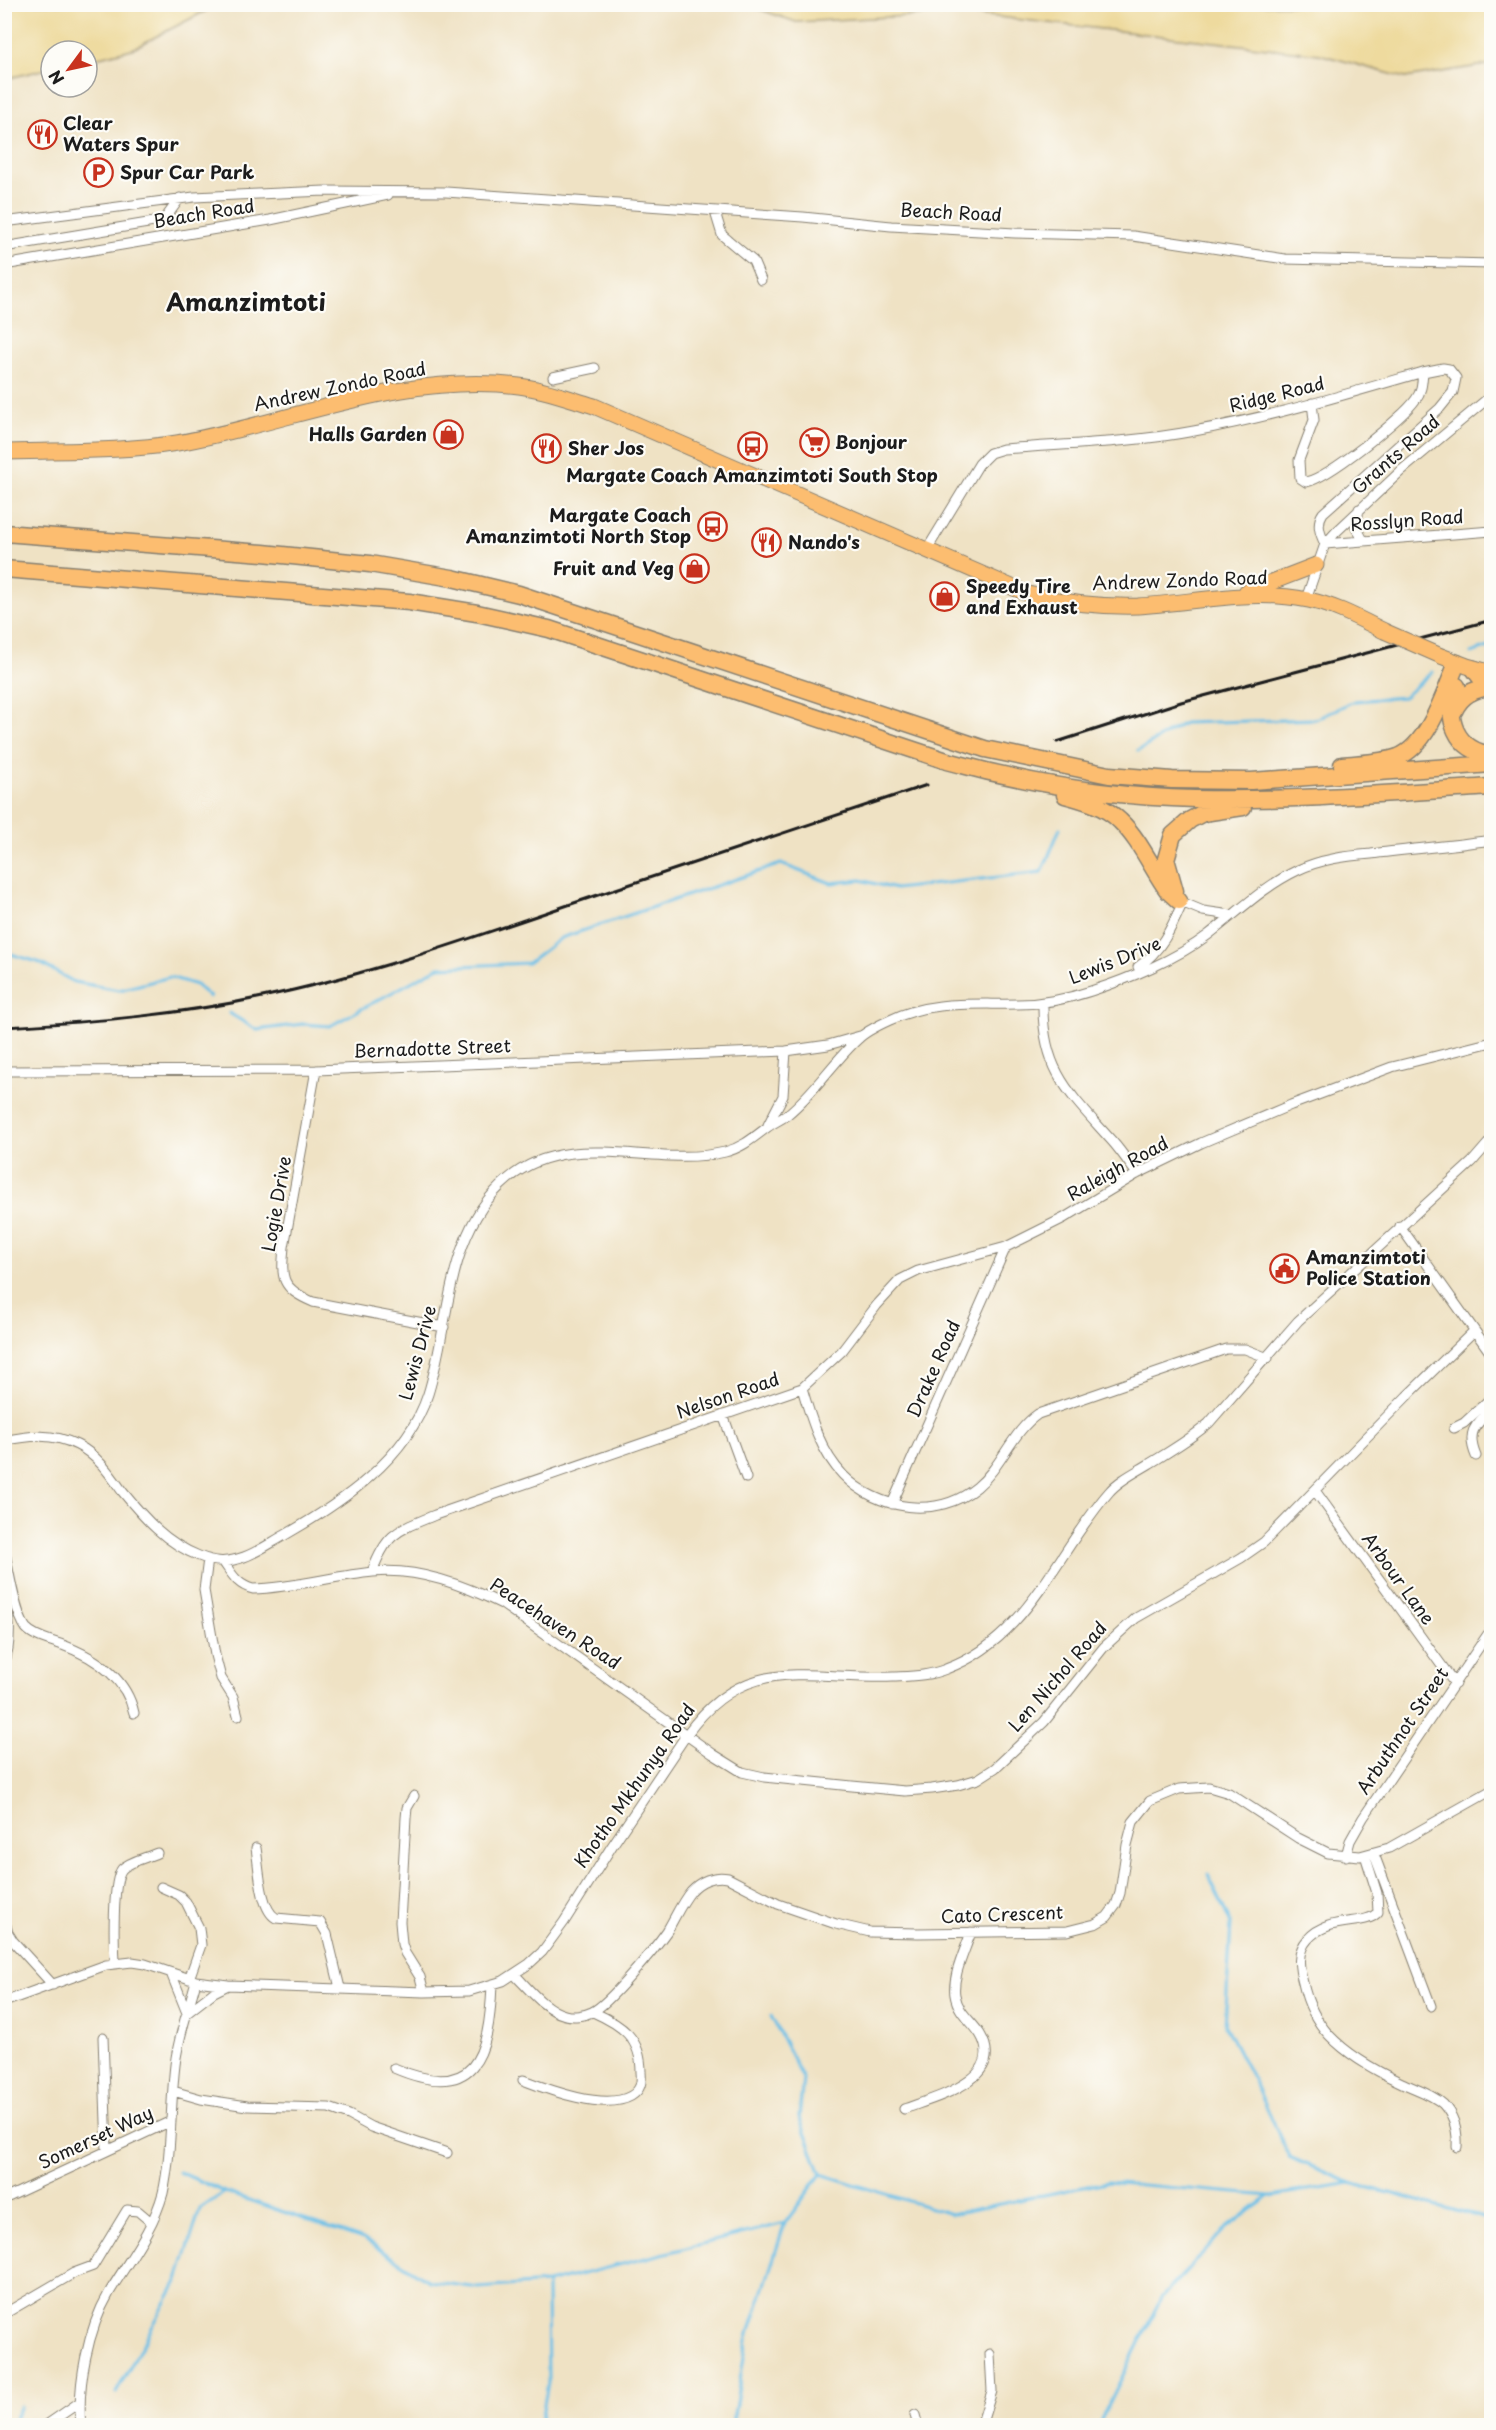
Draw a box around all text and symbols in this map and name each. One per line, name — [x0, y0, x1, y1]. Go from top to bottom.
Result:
north arrow — [39, 39, 99, 99]
text: N — [42, 66, 69, 90]
place label: Clear Waters Spur — [63, 109, 179, 157]
restaurant icon: Clear Waters Spur — [26, 118, 58, 150]
parking icon: Spur Car Park — [83, 157, 115, 189]
place label: Spur Car Park — [120, 158, 254, 185]
street label: Beach Road — [151, 191, 256, 234]
street label: Beach Road — [899, 195, 1003, 228]
district label: Amanzimtoti — [166, 283, 326, 319]
street label: Andrew Zondo Road — [251, 354, 428, 417]
street label: Ridge Road — [1226, 369, 1327, 418]
street label: Grants Road — [1345, 408, 1445, 500]
shop icon: Halls Garden — [432, 419, 464, 451]
place label: Halls Garden — [309, 420, 427, 447]
supermarket icon: Bonjour — [798, 427, 830, 459]
place label: Bonjour — [835, 428, 908, 455]
bus stop icon: Margate Coach Amanzimtoti South Stop — [736, 431, 768, 463]
restaurant icon: Sher Jos — [531, 433, 563, 465]
place label: Sher Jos — [568, 434, 645, 461]
place label: Margate Coach Amanzimtoti South Stop — [566, 461, 938, 488]
place label: Margate Coach Amanzimtoti North Stop — [466, 501, 691, 549]
street label: Rosslyn Road — [1349, 502, 1464, 537]
bus stop icon: Margate Coach Amanzimtoti North Stop — [696, 510, 728, 542]
restaurant icon: Nando's — [751, 527, 783, 559]
place label: Nando's — [788, 528, 860, 555]
shop icon: Fruit and Veg — [679, 553, 711, 585]
place label: Fruit and Veg — [553, 554, 674, 581]
street label: Andrew Zondo Road — [1092, 563, 1268, 596]
place label: Speedy Tire and Exhaust — [966, 572, 1078, 620]
shop icon: Speedy Tire and Exhaust — [929, 581, 961, 613]
street label: Lewis Drive — [1064, 929, 1165, 990]
street label: Bernadotte Street — [353, 1031, 511, 1064]
street label: Raleigh Road — [1062, 1129, 1173, 1207]
street label: Logie Drive — [254, 1154, 297, 1254]
place label: Amanzimtoti Police Station — [1306, 1243, 1431, 1291]
public building icon: Amanzimtoti Police Station — [1269, 1252, 1301, 1284]
street label: Lewis Drive — [391, 1302, 442, 1403]
street label: Drake Road — [899, 1315, 966, 1421]
street label: Nelson Road — [672, 1364, 783, 1425]
street label: Arbour Lane — [1356, 1526, 1442, 1630]
street label: Peacehaven Road — [485, 1570, 626, 1675]
street label: Len Nichol Road — [1001, 1615, 1113, 1737]
street label: Arbuthnot Street — [1349, 1661, 1454, 1799]
street label: Khotho Mkhunya Road — [567, 1697, 701, 1873]
street label: Cato Crescent — [940, 1898, 1064, 1929]
street label: Somerset Way — [34, 2098, 157, 2175]

